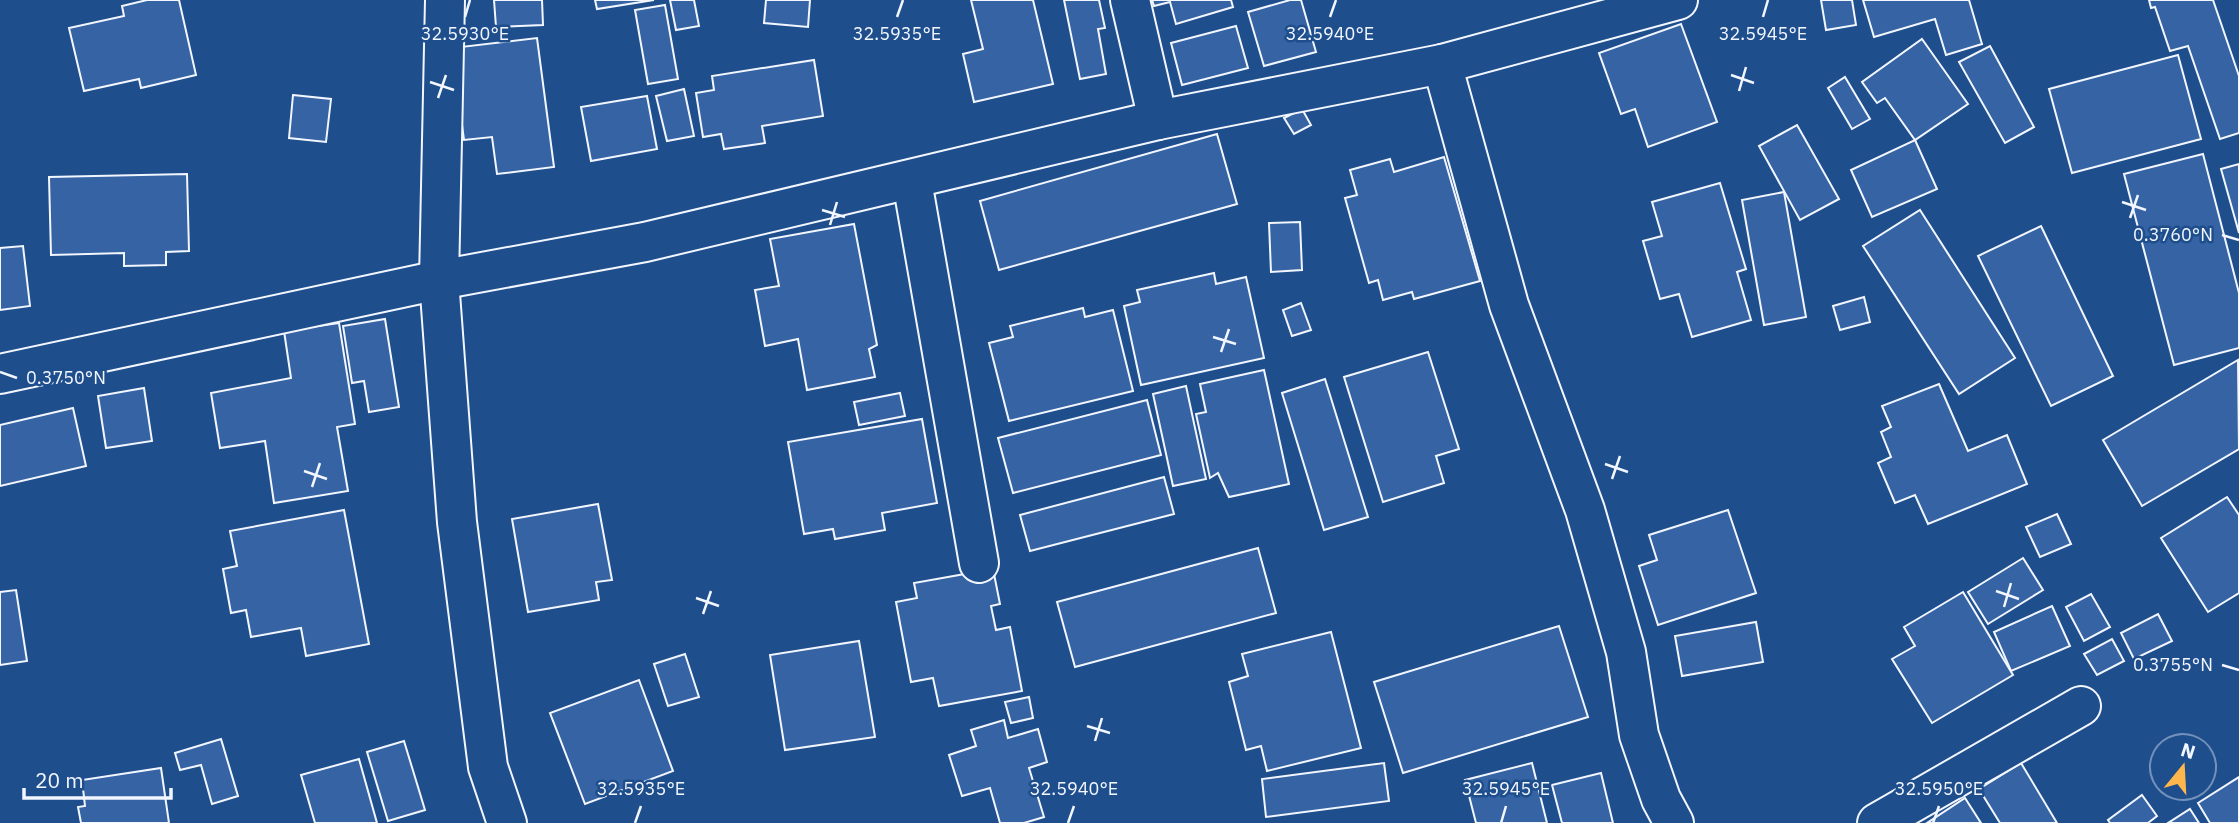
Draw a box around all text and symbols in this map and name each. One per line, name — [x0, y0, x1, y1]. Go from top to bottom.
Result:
text: 32.5930°E — [421, 22, 509, 45]
text: 32.5935°E — [853, 22, 941, 45]
text: 32.5940°E — [1286, 22, 1374, 45]
text: 32.5945°E — [1719, 22, 1807, 45]
text: 0.3760°N — [2133, 223, 2213, 246]
text: 0.3750°N — [26, 366, 106, 389]
text: 0.3755°N — [2133, 653, 2213, 676]
north arrow — [2148, 732, 2218, 802]
text: N — [2178, 737, 2199, 764]
scale bar — [24, 756, 172, 800]
text: 20 m — [35, 766, 84, 794]
text: 32.5935°E — [597, 777, 685, 800]
text: 32.5940°E — [1030, 777, 1118, 800]
text: 32.5945°E — [1462, 777, 1550, 800]
text: 32.5950°E — [1895, 777, 1983, 800]

